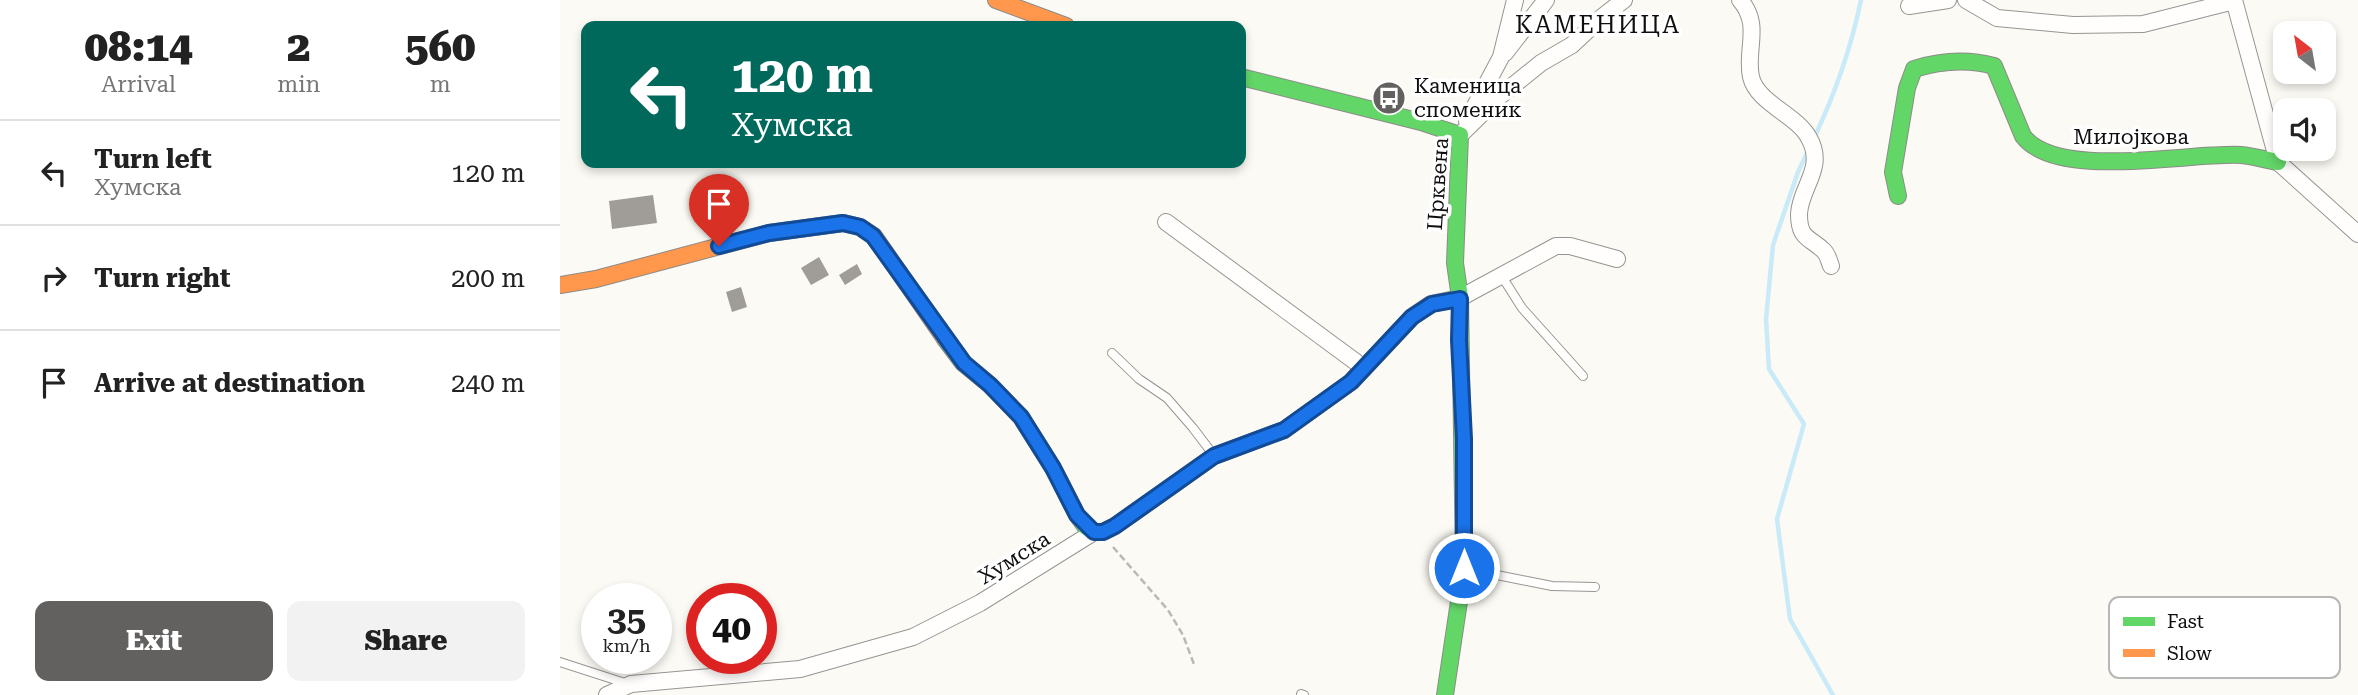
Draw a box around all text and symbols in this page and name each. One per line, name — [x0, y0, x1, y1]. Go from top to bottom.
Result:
district label: КАМЕНИЦА — [1515, 11, 1681, 39]
north arrow — [2273, 21, 2336, 84]
map controls — [2273, 21, 2336, 161]
text: 08:14 — [85, 22, 193, 71]
text: 2 — [287, 22, 311, 71]
text: 560 — [405, 22, 475, 71]
text: 120 m — [731, 47, 873, 104]
icon: left — [616, 49, 707, 140]
text: Arrival — [101, 71, 176, 98]
text: min — [277, 71, 320, 98]
text: m — [430, 71, 451, 98]
place label: Каменица споменик — [1414, 74, 1522, 122]
bus stop icon: Каменица споменик — [1370, 79, 1408, 117]
button: sound — [2273, 98, 2336, 161]
text: Хумска — [731, 106, 853, 144]
street label: Милојкова — [2073, 125, 2189, 149]
street label: Црквена — [1423, 136, 1453, 231]
text: Turn left — [94, 144, 212, 174]
icon: left — [35, 154, 73, 192]
text: 120 m — [451, 158, 525, 188]
text: Хумска — [94, 174, 181, 201]
pin — [689, 174, 749, 246]
icon: arrive — [700, 185, 738, 223]
icon: right — [35, 259, 73, 297]
text: Turn right — [94, 263, 230, 293]
text: 200 m — [451, 263, 525, 293]
icon: arrive — [35, 364, 73, 402]
text: Arrive at destination — [94, 368, 365, 398]
text: 240 m — [451, 368, 525, 398]
street label: Хумска — [974, 526, 1055, 589]
position arrow — [1427, 531, 1501, 605]
speed limit sign: 40 — [686, 583, 777, 674]
legend — [2109, 597, 2340, 678]
text: 35 — [607, 599, 646, 640]
button: Exit — [35, 601, 273, 681]
button: Share — [287, 601, 525, 681]
text: Fast — [2167, 610, 2204, 633]
text: km/h — [602, 635, 651, 656]
text: Slow — [2167, 642, 2212, 665]

